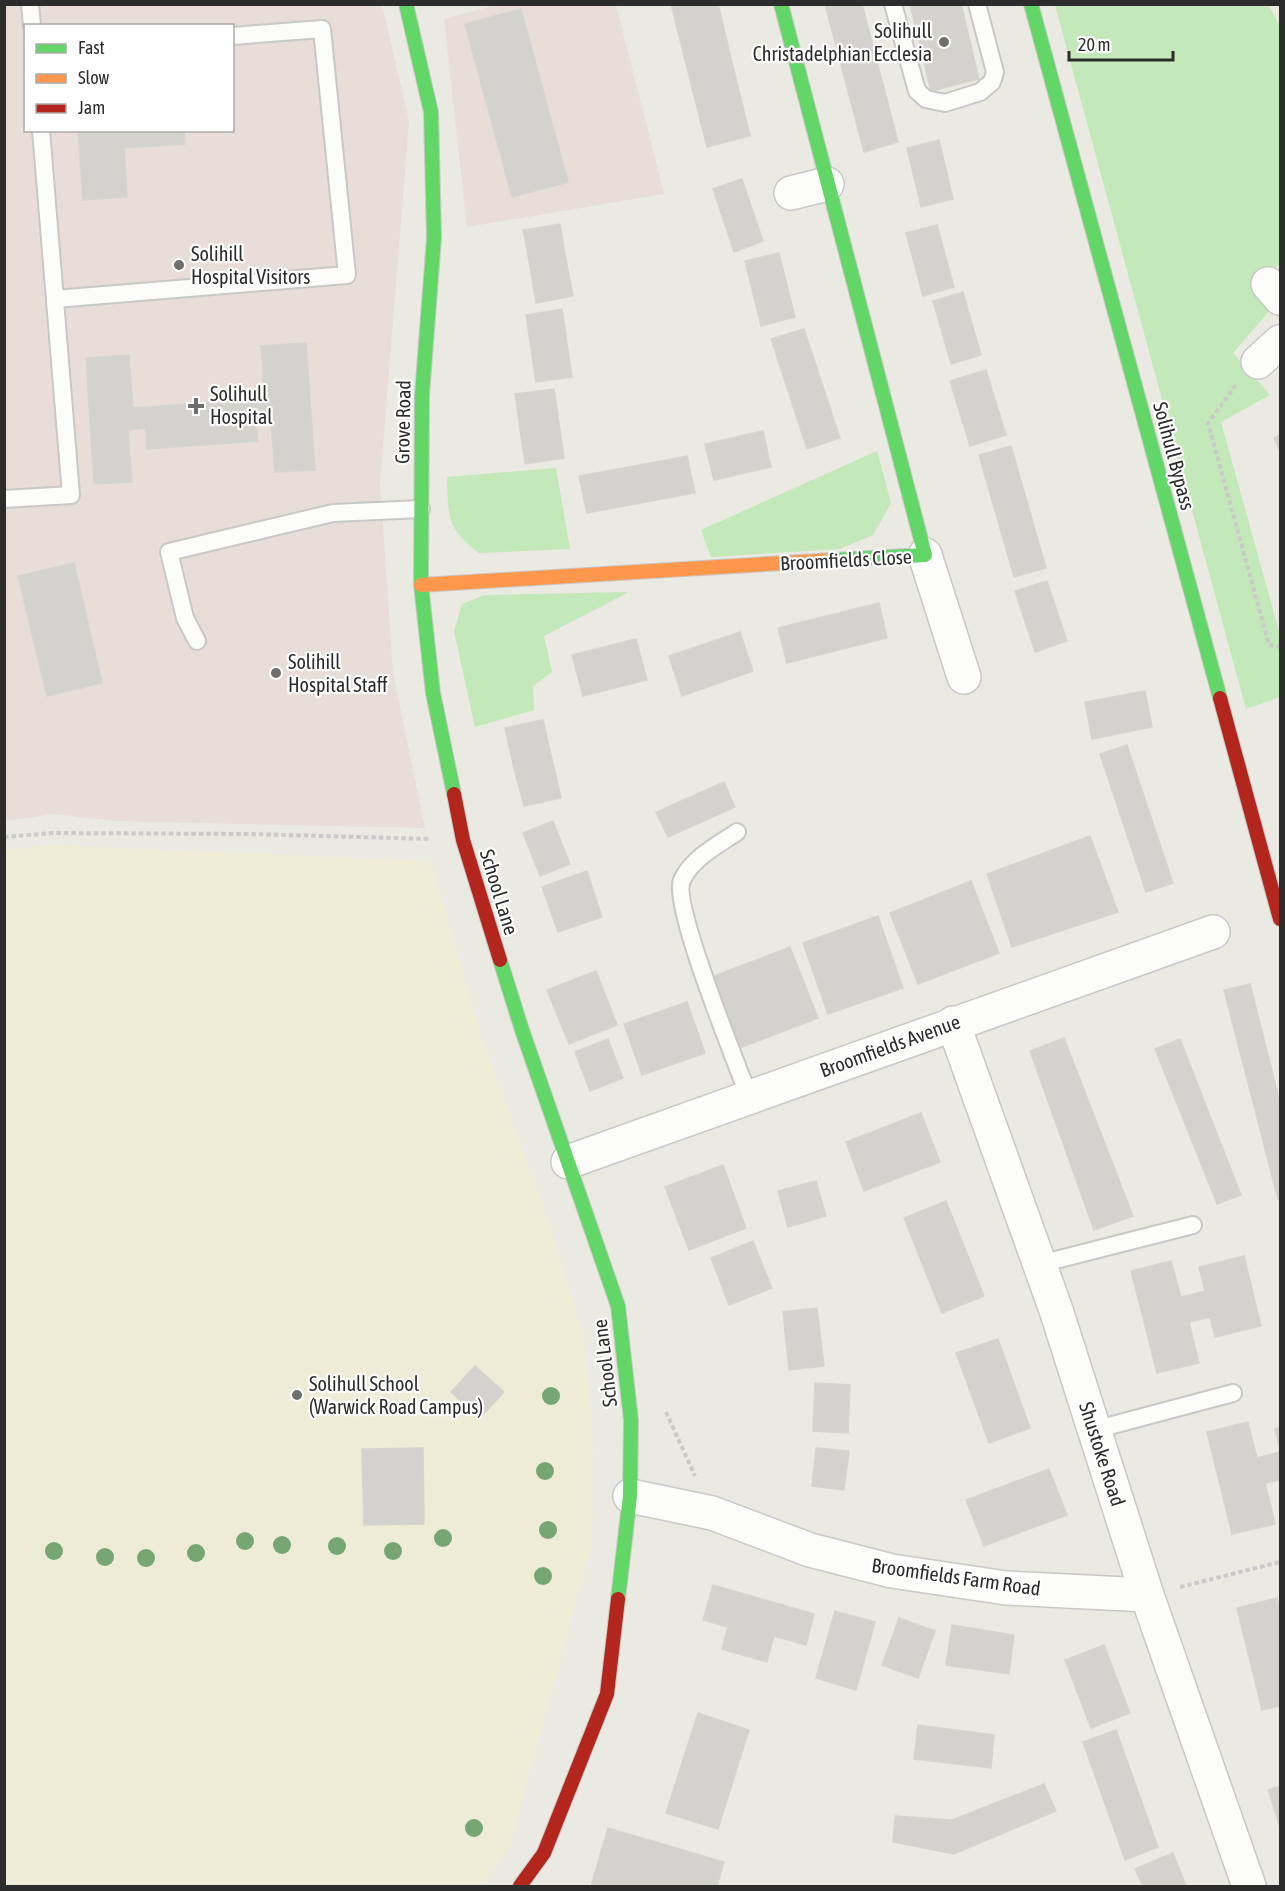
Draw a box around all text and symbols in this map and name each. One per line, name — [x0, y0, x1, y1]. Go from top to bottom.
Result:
place label: Solihull Christadelphian Ecclesia — [753, 19, 933, 65]
legend — [24, 24, 234, 132]
scale bar — [1069, 24, 1172, 62]
text: 20 m — [1078, 34, 1110, 55]
marker: Solihull Christadelphian Ecclesia — [937, 35, 951, 49]
text: Fast — [78, 37, 105, 58]
text: Slow — [78, 67, 109, 88]
text: Jam — [78, 97, 105, 118]
place label: Solihill Hospital Visitors — [191, 242, 310, 288]
marker: Solihill Hospital Visitors — [172, 258, 186, 272]
street label: Grove Road — [390, 380, 415, 464]
place label: Solihull Hospital — [210, 382, 273, 428]
marker: Solihull Hospital — [187, 397, 205, 415]
street label: Solihull Bypass — [1149, 399, 1200, 512]
street label: Broomfields Close — [780, 545, 912, 574]
place label: Solihill Hospital Staff — [288, 650, 388, 696]
marker: Solihill Hospital Staff — [269, 666, 283, 680]
street label: School Lane — [476, 846, 523, 937]
street label: Broomfields Avenue — [817, 1009, 963, 1082]
street label: School Lane — [588, 1318, 621, 1408]
place label: Solihull School (Warwick Road Campus) — [309, 1372, 483, 1418]
marker: Solihull School (Warwick Road Campus) — [290, 1388, 304, 1402]
street label: Shustoke Road — [1075, 1399, 1130, 1509]
street label: Broomfields Farm Road — [870, 1553, 1042, 1600]

